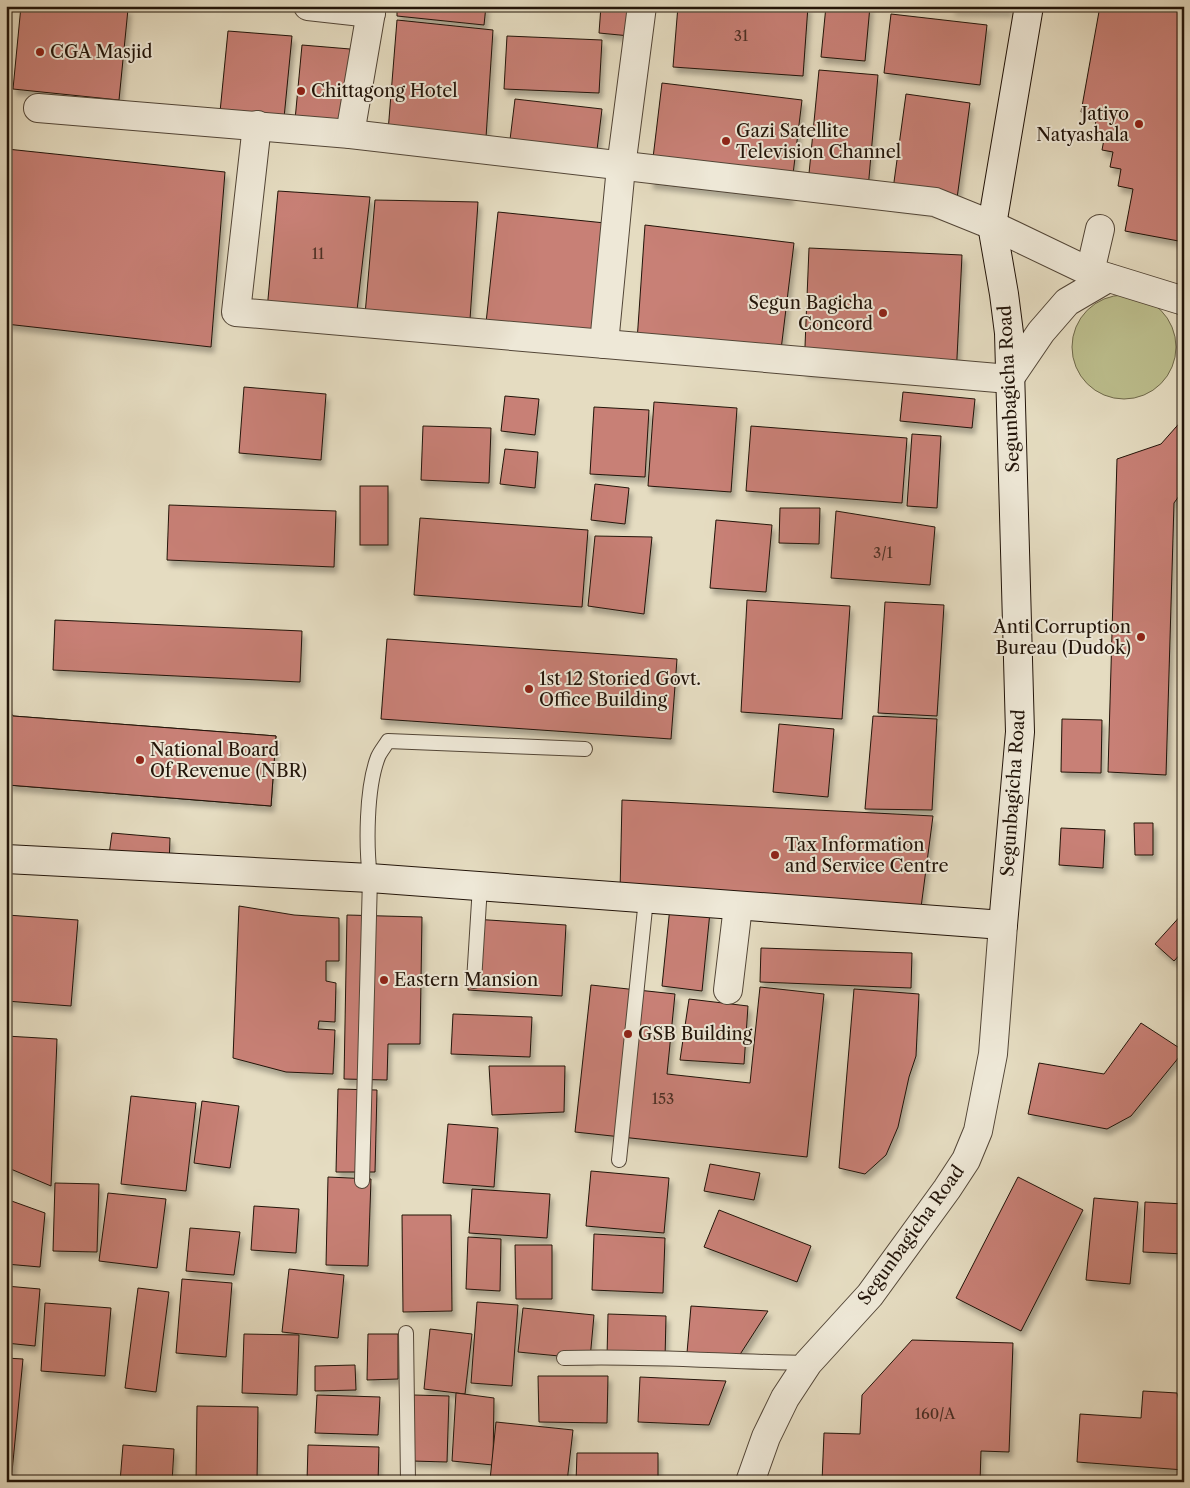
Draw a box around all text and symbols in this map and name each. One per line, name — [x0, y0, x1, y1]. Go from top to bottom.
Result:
house number: 31 — [734, 26, 749, 45]
place label: CGA Masjid — [50, 41, 153, 63]
marker: CGA Masjid — [34, 46, 46, 58]
place label: Chittagong Hotel — [311, 80, 458, 102]
marker: Chittagong Hotel — [295, 85, 307, 97]
place label: Jatiyo Natyashala — [1036, 103, 1130, 146]
marker: Jatiyo Natyashala — [1133, 118, 1145, 130]
place label: Gazi Satellite Television Channel — [736, 120, 901, 163]
marker: Gazi Satellite Television Channel — [720, 135, 732, 147]
house number: 11 — [312, 244, 325, 263]
place label: Segun Bagicha Concord — [748, 292, 873, 335]
street label: Segunbagicha Road — [994, 305, 1024, 473]
marker: Segun Bagicha Concord — [877, 307, 889, 319]
house number: 3/1 — [873, 543, 894, 562]
place label: Anti Corruption Bureau (Dudok) — [992, 616, 1131, 659]
marker: Anti Corruption Bureau (Dudok) — [1135, 631, 1147, 643]
place label: 1st 12 Storied Govt. Office Building — [539, 668, 701, 711]
marker: 1st 12 Storied Govt. Office Building — [523, 683, 535, 695]
street label: Segunbagicha Road — [996, 709, 1030, 877]
place label: National Board Of Revenue (NBR) — [150, 739, 307, 782]
marker: National Board Of Revenue (NBR) — [134, 754, 146, 766]
place label: Tax Information and Service Centre — [785, 834, 949, 877]
marker: Tax Information and Service Centre — [769, 849, 781, 861]
place label: Eastern Mansion — [394, 969, 538, 991]
marker: Eastern Mansion — [378, 974, 390, 986]
place label: GSB Building — [638, 1023, 753, 1045]
marker: GSB Building — [622, 1028, 634, 1040]
house number: 153 — [652, 1089, 674, 1108]
street label: Segunbagicha Road — [853, 1161, 969, 1309]
house number: 160/A — [915, 1404, 956, 1423]

